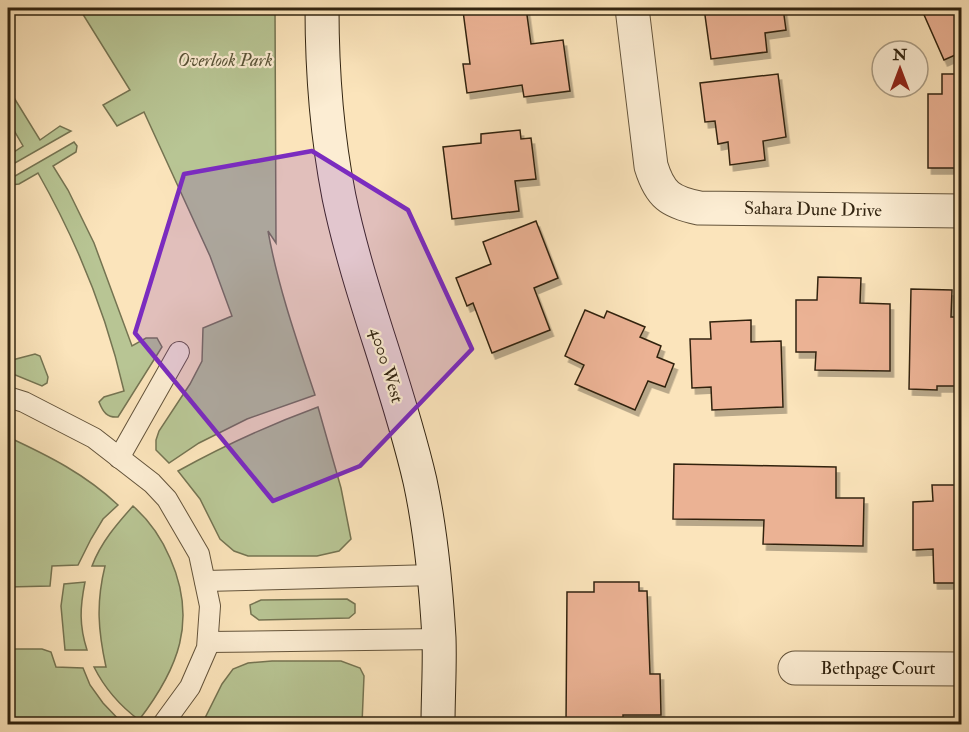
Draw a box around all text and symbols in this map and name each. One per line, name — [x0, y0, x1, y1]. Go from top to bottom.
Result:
north arrow — [870, 39, 930, 99]
text: N — [892, 45, 908, 65]
park label: Overlook Park — [177, 49, 273, 72]
street label: Sahara Dune Drive — [744, 197, 883, 222]
street label: 4000 West — [364, 325, 409, 406]
street label: Bethpage Court — [821, 657, 936, 680]

